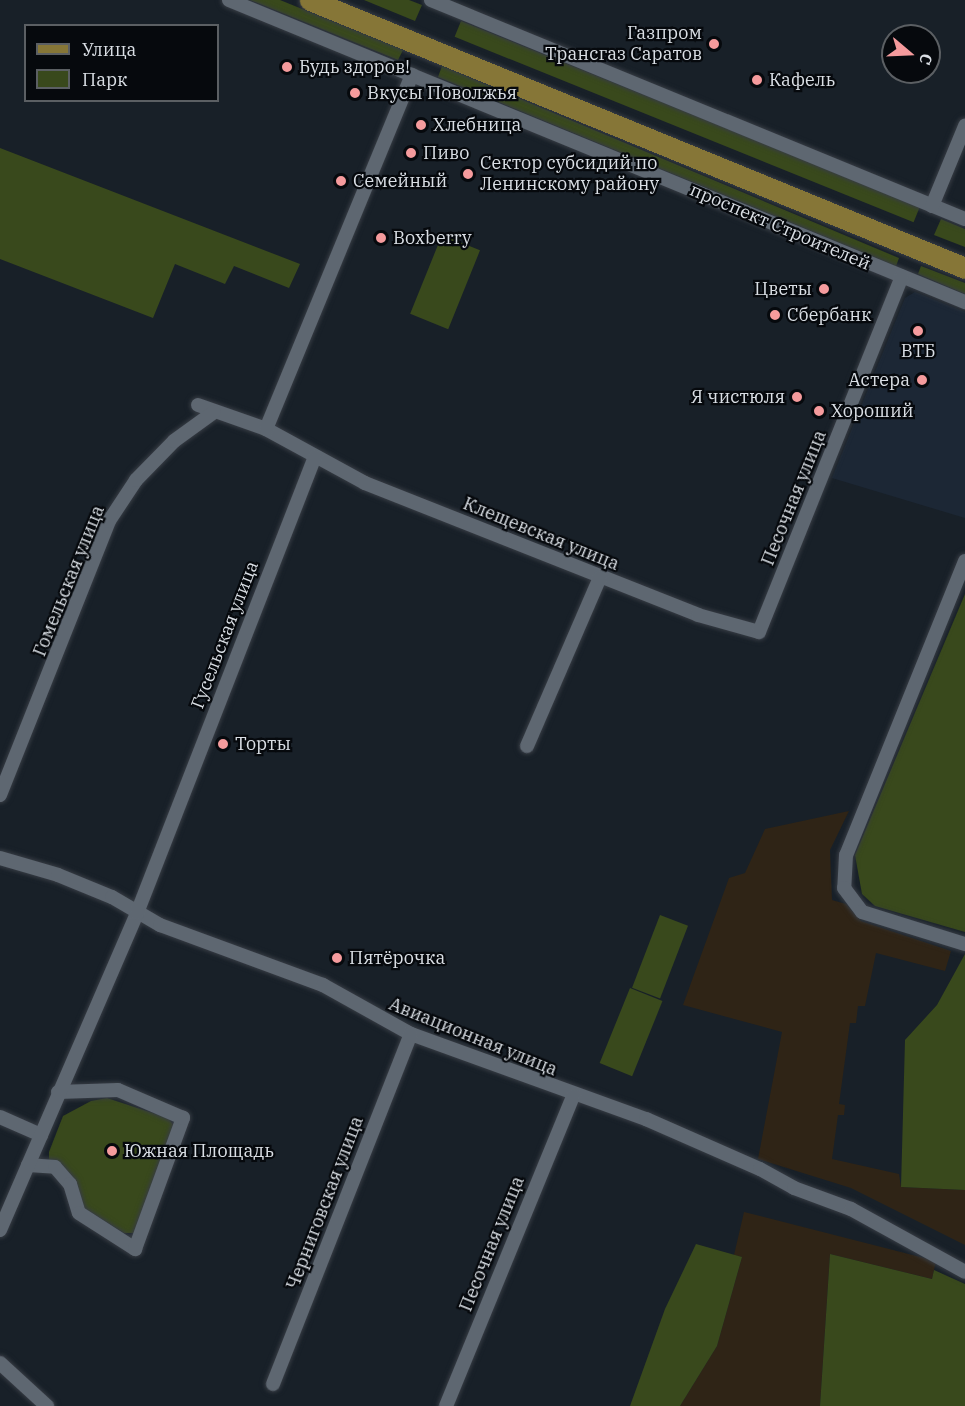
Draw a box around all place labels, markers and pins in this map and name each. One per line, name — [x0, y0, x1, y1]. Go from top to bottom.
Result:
place label: Газпром Трансгаз Саратов — [545, 23, 702, 66]
marker: Газпром Трансгаз Саратов — [707, 37, 721, 51]
place label: Будь здоров! — [299, 56, 410, 78]
marker: Будь здоров! — [280, 60, 294, 74]
place label: Кафель — [769, 69, 835, 91]
marker: Кафель — [750, 73, 764, 87]
place label: Вкусы Поволжья — [367, 82, 517, 104]
marker: Вкусы Поволжья — [348, 86, 362, 100]
place label: Хлебница — [433, 114, 521, 136]
marker: Хлебница — [414, 118, 428, 132]
place label: Пиво — [423, 142, 469, 164]
marker: Пиво — [404, 146, 418, 160]
place label: Сектор субсидий по Ленинскому району — [480, 153, 659, 195]
marker: Сектор субсидий по Ленинскому району — [461, 167, 475, 181]
place label: Семейный — [353, 170, 447, 192]
marker: Семейный — [334, 174, 348, 188]
place label: Boxberry — [393, 227, 472, 249]
marker: Boxberry — [374, 231, 388, 245]
place label: Цветы — [754, 278, 812, 300]
marker: Цветы — [817, 282, 831, 296]
place label: Сбербанк — [787, 304, 872, 326]
marker: Сбербанк — [768, 308, 782, 322]
marker: ВТБ — [911, 324, 925, 338]
place label: ВТБ — [901, 340, 935, 362]
place label: Астера — [848, 369, 910, 391]
marker: Астера — [915, 373, 929, 387]
place label: Я чистюля — [691, 386, 785, 408]
marker: Я чистюля — [790, 390, 804, 404]
place label: Хороший — [831, 400, 914, 422]
marker: Хороший — [812, 404, 826, 418]
place label: Торты — [235, 733, 291, 755]
marker: Торты — [216, 737, 230, 751]
place label: Пятёрочка — [349, 947, 445, 969]
marker: Пятёрочка — [330, 951, 344, 965]
place label: Южная Площадь — [124, 1140, 274, 1162]
marker: Южная Площадь — [105, 1144, 119, 1158]

